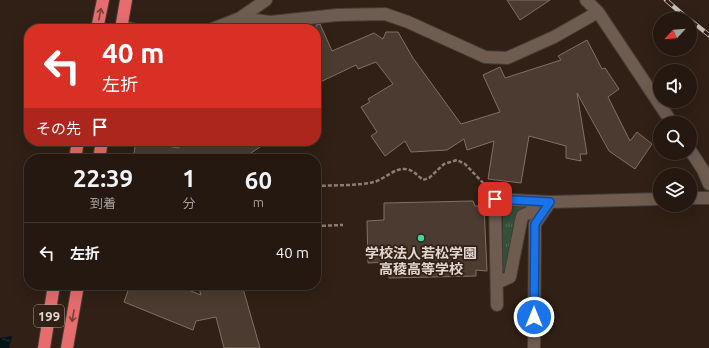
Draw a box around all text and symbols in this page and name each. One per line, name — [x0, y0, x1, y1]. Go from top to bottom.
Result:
one-way arrow — [96, 8, 104, 21]
north arrow — [653, 12, 697, 56]
map controls — [653, 12, 697, 212]
text: 40 m — [102, 37, 164, 68]
icon: left — [36, 40, 88, 92]
button: sound — [653, 64, 697, 108]
text: 左折 — [102, 74, 138, 94]
icon: arrive — [89, 116, 111, 138]
button: search — [653, 116, 697, 160]
text: その先 — [36, 120, 81, 137]
text: 22:39 — [73, 165, 133, 192]
text: 1 — [182, 165, 196, 192]
text: 60 — [245, 167, 272, 194]
button: layers — [653, 168, 697, 212]
pin — [478, 182, 512, 216]
icon: arrive — [484, 188, 506, 210]
text: m — [253, 195, 264, 209]
text: 到着 — [90, 196, 116, 210]
text: 分 — [182, 196, 196, 210]
marker: 学校法人若松学園 高稜高等学校 — [416, 233, 426, 243]
icon: left — [36, 242, 58, 264]
text: 40 m — [276, 244, 309, 261]
text: 左折 — [70, 245, 100, 262]
place label: 学校法人若松学園 高稜高等学校 — [365, 245, 477, 277]
position arrow — [513, 296, 555, 338]
road number: 199 — [34, 305, 64, 327]
one-way arrow — [68, 310, 76, 323]

